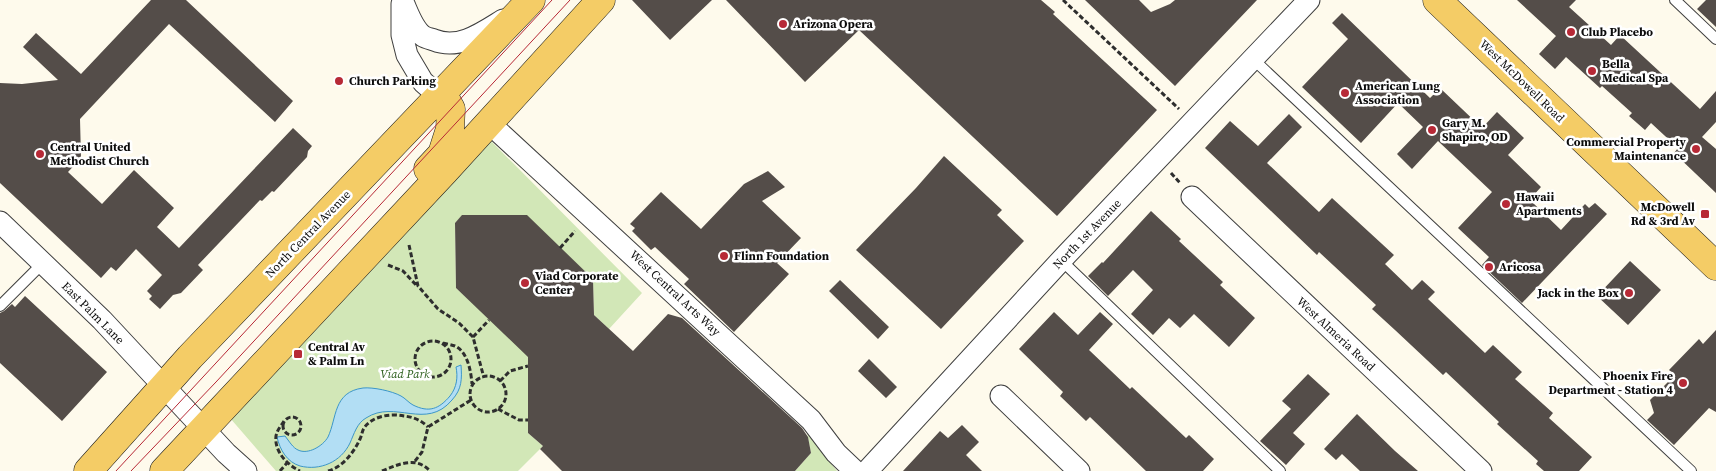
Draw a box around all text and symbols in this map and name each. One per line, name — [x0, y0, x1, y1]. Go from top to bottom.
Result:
place label: Arizona Opera — [793, 16, 873, 32]
marker: Arizona Opera — [777, 18, 789, 30]
place label: Club Placebo — [1581, 24, 1653, 40]
marker: Club Placebo — [1565, 26, 1577, 38]
street label: West McDowell Road — [1476, 36, 1568, 126]
place label: Bella Medical Spa — [1602, 56, 1669, 86]
marker: Bella Medical Spa — [1586, 65, 1598, 77]
place label: Church Parking — [349, 73, 436, 89]
marker: Church Parking — [333, 75, 345, 87]
place label: American Lung Association — [1355, 78, 1440, 108]
marker: American Lung Association — [1339, 87, 1351, 99]
place label: Gary M. Shapiro, OD — [1442, 115, 1508, 145]
marker: Gary M. Shapiro, OD — [1426, 124, 1438, 136]
place label: Commercial Property Maintenance — [1566, 134, 1687, 164]
place label: Central United Methodist Church — [50, 139, 150, 169]
marker: Commercial Property Maintenance — [1690, 143, 1702, 155]
marker: Central United Methodist Church — [34, 148, 46, 160]
street label: North Central Avenue — [262, 187, 354, 281]
place label: Hawaii Apartments — [1516, 189, 1582, 219]
street label: North 1st Avenue — [1049, 195, 1125, 273]
marker: Hawaii Apartments — [1500, 198, 1512, 210]
place label: McDowell Rd & 3rd Av — [1631, 199, 1696, 229]
marker: McDowell Rd & 3rd Av — [1699, 208, 1711, 220]
street label: West Central Arts Way — [626, 247, 724, 340]
place label: Flinn Foundation — [734, 248, 830, 264]
marker: Flinn Foundation — [718, 250, 730, 262]
place label: Aricosa — [1499, 259, 1542, 275]
marker: Aricosa — [1483, 261, 1495, 273]
place label: Viad Corporate Center — [535, 268, 619, 298]
marker: Viad Corporate Center — [519, 277, 531, 289]
street label: East Palm Lane — [58, 278, 128, 348]
place label: Jack in the Box — [1536, 285, 1619, 301]
marker: Jack in the Box — [1623, 287, 1635, 299]
street label: West Almeria Road — [1293, 293, 1379, 375]
place label: Central Av & Palm Ln — [308, 339, 366, 369]
marker: Central Av & Palm Ln — [292, 348, 304, 360]
park label: Viad Park — [380, 366, 430, 382]
place label: Phoenix Fire Department - Station 4 — [1549, 368, 1673, 398]
marker: Phoenix Fire Department - Station 4 — [1677, 377, 1689, 389]

